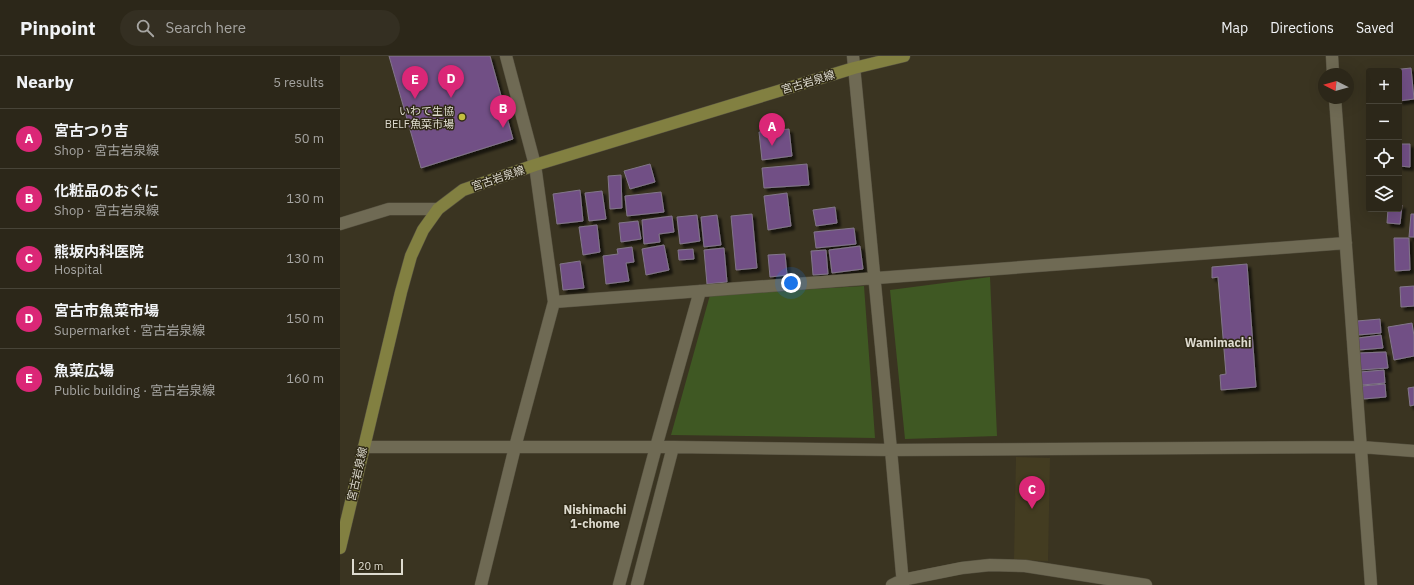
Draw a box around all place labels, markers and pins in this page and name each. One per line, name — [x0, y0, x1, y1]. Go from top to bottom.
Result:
pin: D — [438, 65, 464, 98]
pin: E — [402, 66, 428, 99]
pin: B — [490, 95, 516, 128]
place label: いわて生協 BELF魚菜市場 — [385, 104, 454, 131]
marker: いわて生協 BELF魚菜市場 — [457, 112, 467, 122]
pin: A — [759, 113, 785, 146]
pin: C — [1019, 476, 1045, 509]

